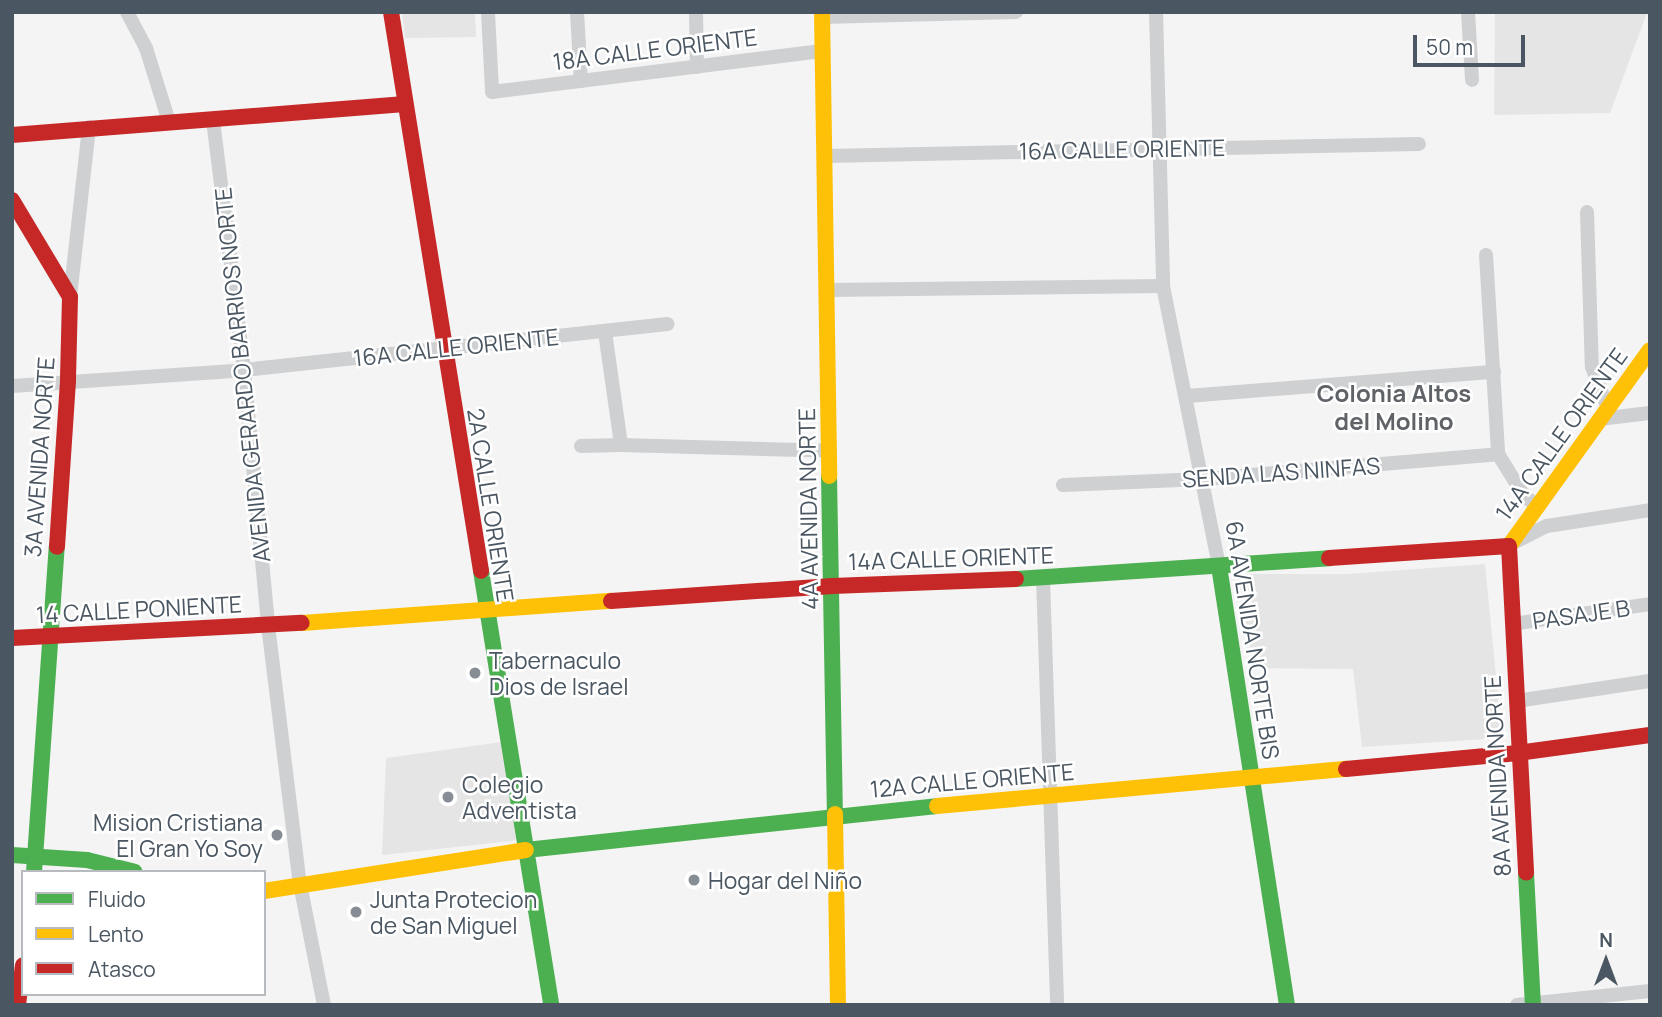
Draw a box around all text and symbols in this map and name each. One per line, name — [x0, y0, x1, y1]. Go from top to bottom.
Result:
scale bar — [1417, 21, 1529, 65]
street label: 18A CALLE ORIENTE — [551, 23, 759, 75]
text: 50 m — [1426, 33, 1473, 61]
street label: 16A CALLE ORIENTE — [1019, 133, 1225, 165]
street label: AVENIDA GERARDO BARRIOS NORTE — [209, 186, 275, 564]
street label: 16A CALLE ORIENTE — [352, 322, 560, 372]
street label: 14A CALLE ORIENTE — [1489, 343, 1633, 525]
street label: 3A AVENIDA NORTE — [18, 356, 60, 558]
district label: Colonia Altos del Molino — [1317, 379, 1471, 435]
street label: 2A CALLE ORIENTE — [462, 406, 520, 604]
street label: 4A AVENIDA NORTE — [792, 408, 824, 610]
street label: SENDA LAS NINFAS — [1181, 451, 1381, 493]
street label: 6A AVENIDA NORTE BIS — [1221, 519, 1285, 761]
street label: 14A CALLE ORIENTE — [848, 541, 1054, 575]
street label: 14 CALLE PONIENTE — [35, 590, 243, 628]
street label: PASAJE B — [1531, 594, 1631, 634]
place label: Tabernaculo Dios de Israel — [489, 646, 629, 700]
marker: Tabernaculo Dios de Israel — [467, 665, 483, 681]
street label: 8A AVENIDA NORTE — [1478, 675, 1516, 877]
street label: 12A CALLE ORIENTE — [869, 757, 1075, 803]
place label: Colegio Adventista — [462, 770, 577, 824]
marker: Colegio Adventista — [440, 789, 456, 805]
place label: Mision Cristiana El Gran Yo Soy — [93, 808, 263, 862]
marker: Mision Cristiana El Gran Yo Soy — [269, 827, 285, 843]
place label: Hogar del Niño — [708, 866, 862, 894]
legend — [21, 870, 266, 996]
marker: Hogar del Niño — [686, 872, 702, 888]
text: Fluido — [88, 885, 146, 913]
place label: Junta Protecion de San Miguel — [370, 885, 537, 939]
marker: Junta Protecion de San Miguel — [348, 904, 364, 920]
text: Lento — [88, 920, 144, 948]
north arrow — [1571, 926, 1641, 996]
text: N — [1599, 927, 1613, 953]
text: Atasco — [88, 955, 156, 983]

